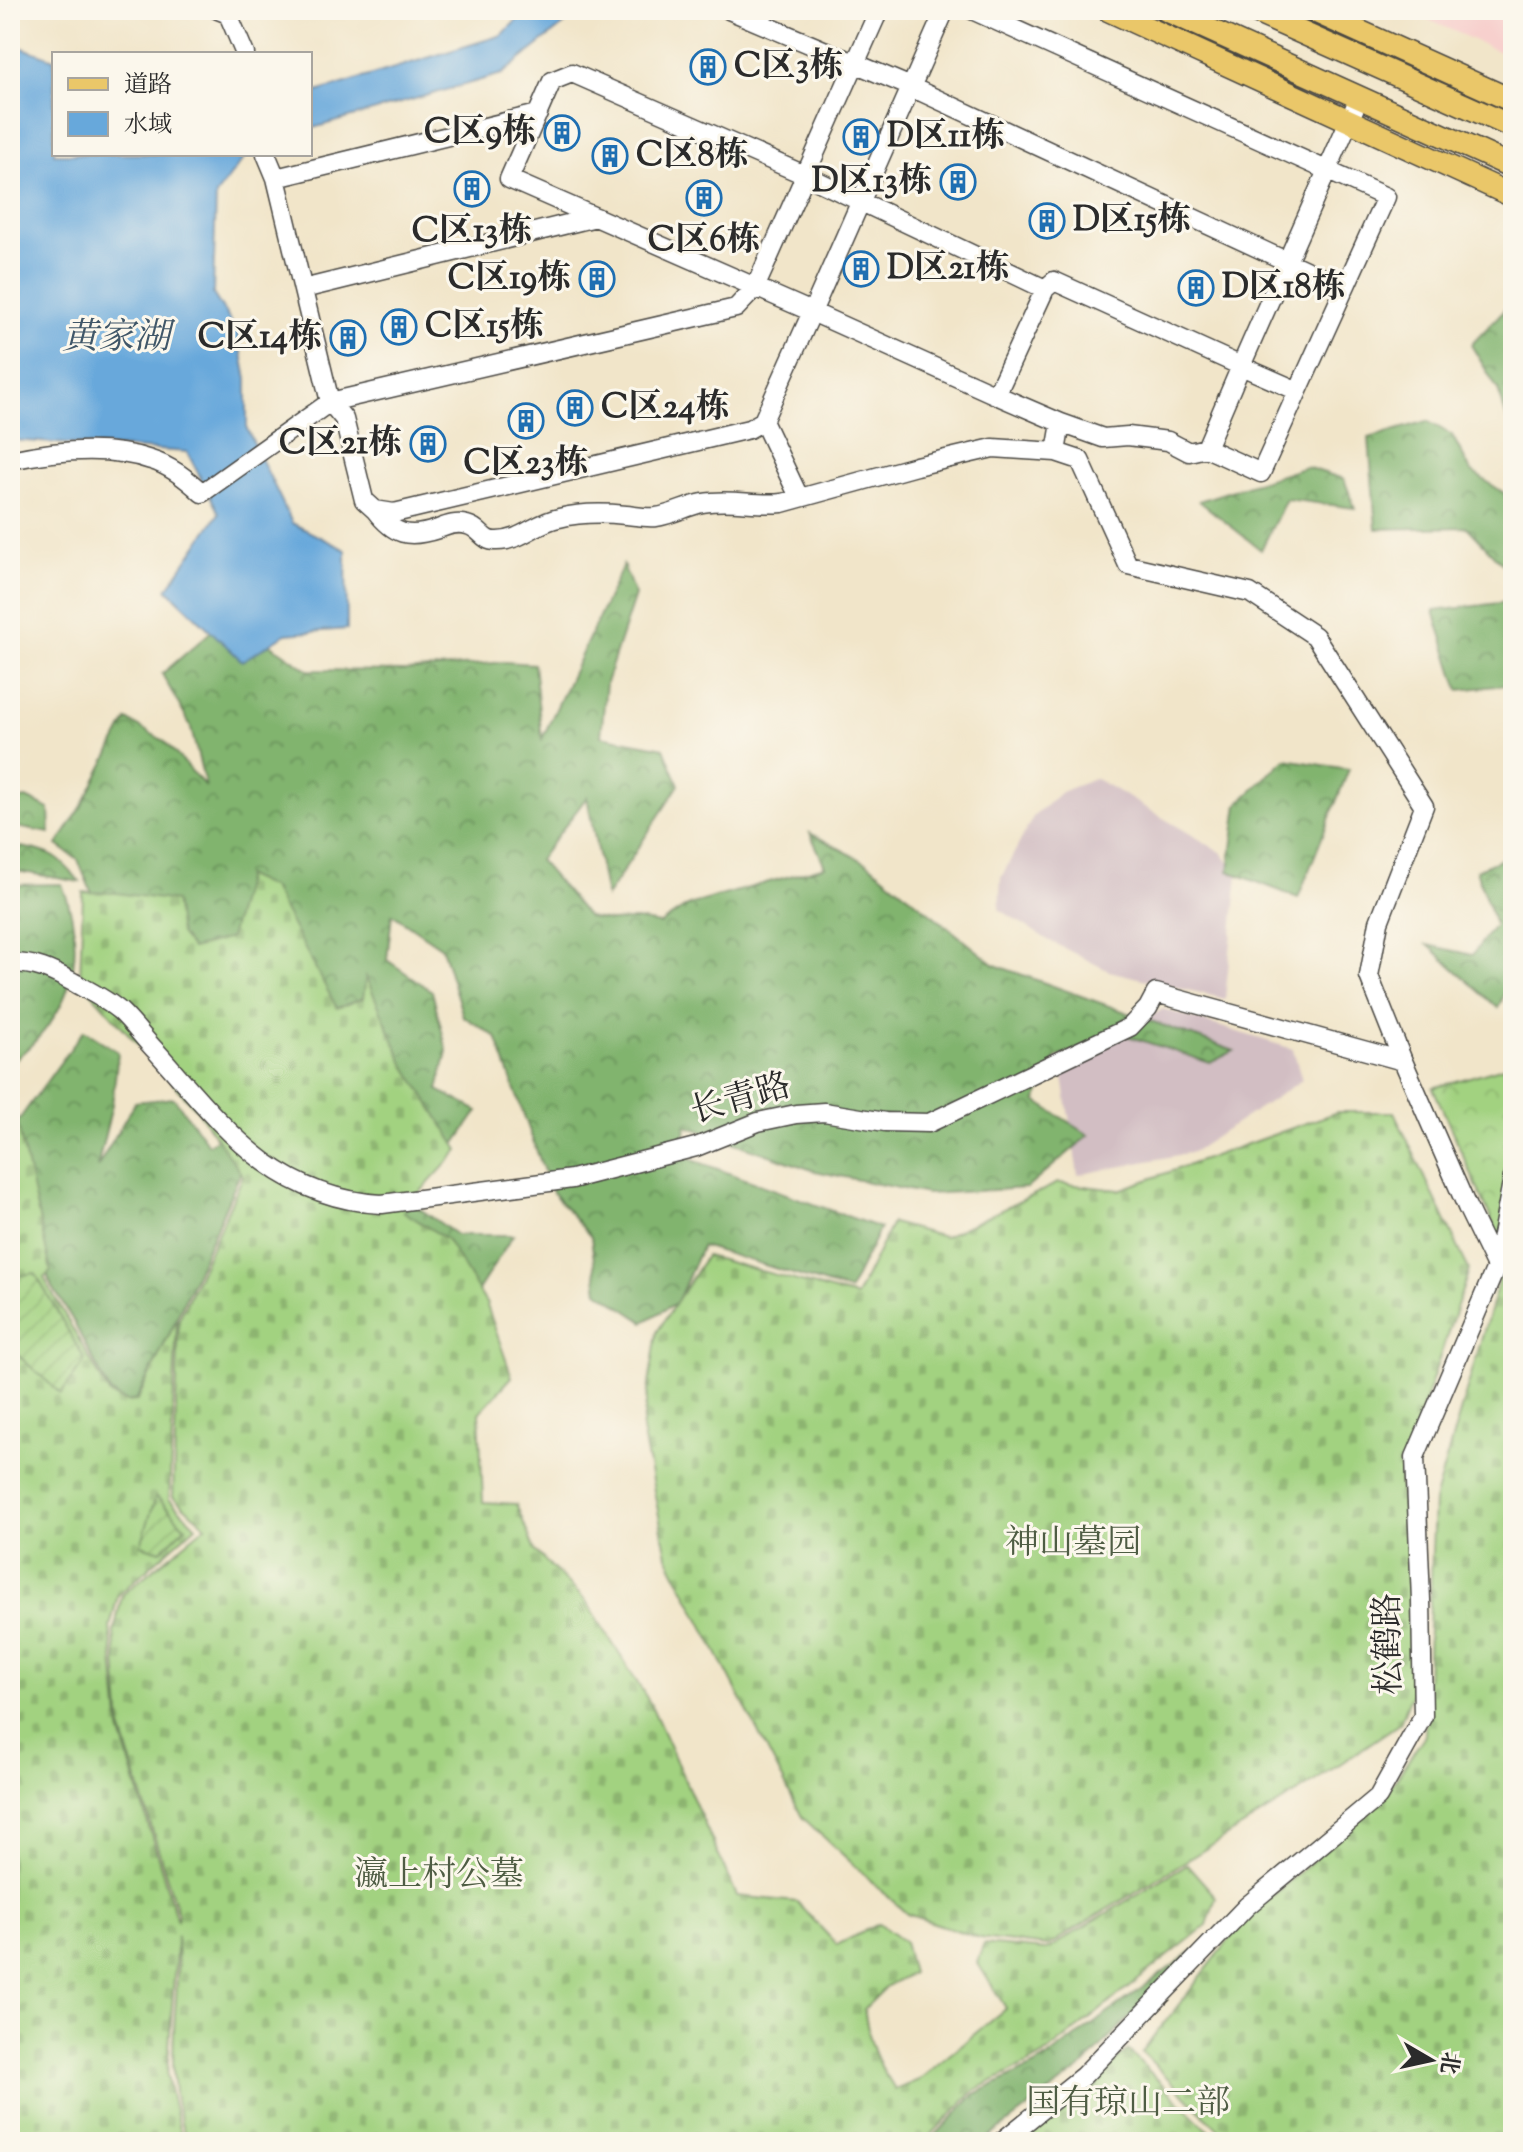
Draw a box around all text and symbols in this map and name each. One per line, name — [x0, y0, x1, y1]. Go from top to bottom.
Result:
place label: C区3栋 — [734, 43, 843, 92]
building icon: C区3栋 — [689, 48, 727, 86]
legend — [52, 52, 312, 156]
text: 道路 — [124, 69, 172, 103]
text: 水域 — [124, 109, 172, 143]
place label: C区9栋 — [424, 109, 536, 158]
place label: D区11栋 — [887, 113, 1005, 162]
building icon: C区9栋 — [543, 114, 581, 152]
building icon: D区11栋 — [842, 118, 880, 156]
place label: C区8栋 — [636, 132, 748, 181]
building icon: C区8栋 — [591, 137, 629, 175]
place label: D区13栋 — [812, 158, 932, 207]
building icon: D区13栋 — [939, 163, 977, 201]
building icon: C区13栋 — [453, 170, 491, 208]
building icon: C区6栋 — [685, 179, 723, 217]
place label: D区15栋 — [1073, 197, 1191, 246]
building icon: D区15栋 — [1028, 202, 1066, 240]
place label: C区13栋 — [412, 208, 532, 257]
place label: C区6栋 — [648, 217, 760, 266]
place label: D区21栋 — [887, 245, 1009, 294]
building icon: D区21栋 — [842, 250, 880, 288]
place label: C区19栋 — [448, 255, 571, 304]
building icon: C区19栋 — [578, 260, 616, 298]
place label: D区18栋 — [1222, 264, 1346, 313]
building icon: D区18栋 — [1177, 269, 1215, 307]
place label: C区15栋 — [425, 303, 544, 352]
building icon: C区15栋 — [380, 308, 418, 346]
water label: 黄家湖 — [62, 313, 176, 365]
place label: C区14栋 — [198, 314, 322, 363]
building icon: C区14栋 — [329, 319, 367, 357]
place label: C区24栋 — [601, 384, 730, 433]
building icon: C区24栋 — [556, 389, 594, 427]
building icon: C区23栋 — [507, 402, 545, 440]
place label: C区21栋 — [279, 420, 402, 469]
building icon: C区21栋 — [409, 425, 447, 463]
place label: C区23栋 — [463, 440, 589, 489]
street label: 长青路 — [685, 1062, 797, 1138]
park label: 神山墓园 — [1005, 1520, 1141, 1569]
street label: 松鹤路 — [1365, 1593, 1415, 1695]
park label: 瀛上村公墓 — [354, 1852, 524, 1901]
north arrow — [1391, 2020, 1471, 2100]
text: 北 — [1430, 2049, 1465, 2076]
park label: 国有琼山二部 — [1026, 2080, 1230, 2129]

